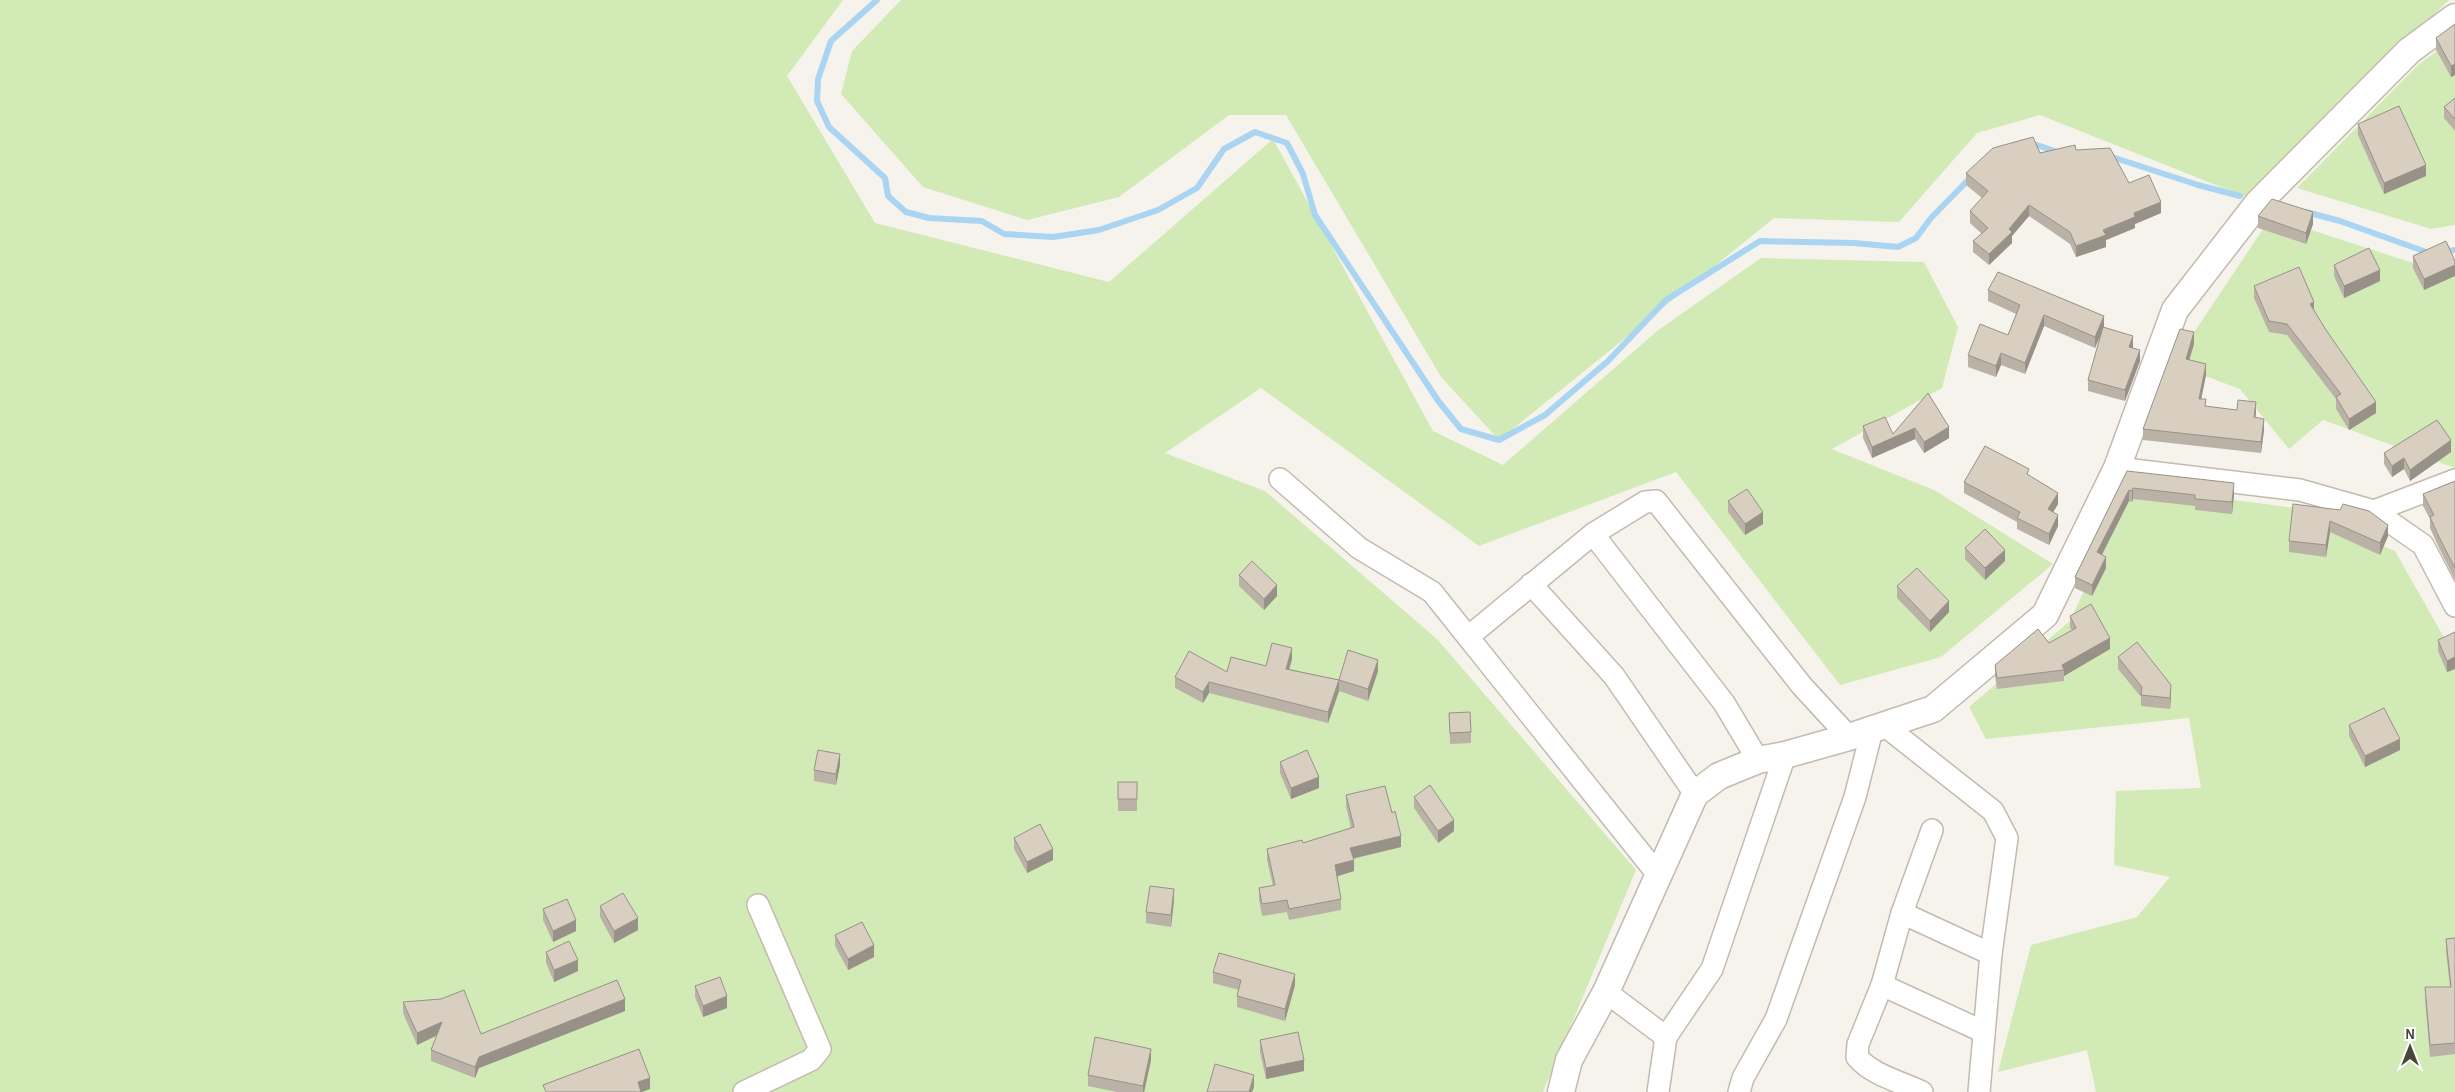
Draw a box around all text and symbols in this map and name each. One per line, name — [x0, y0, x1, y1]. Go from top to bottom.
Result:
north arrow — [2385, 1022, 2435, 1072]
text: N — [2405, 1028, 2415, 1042]

